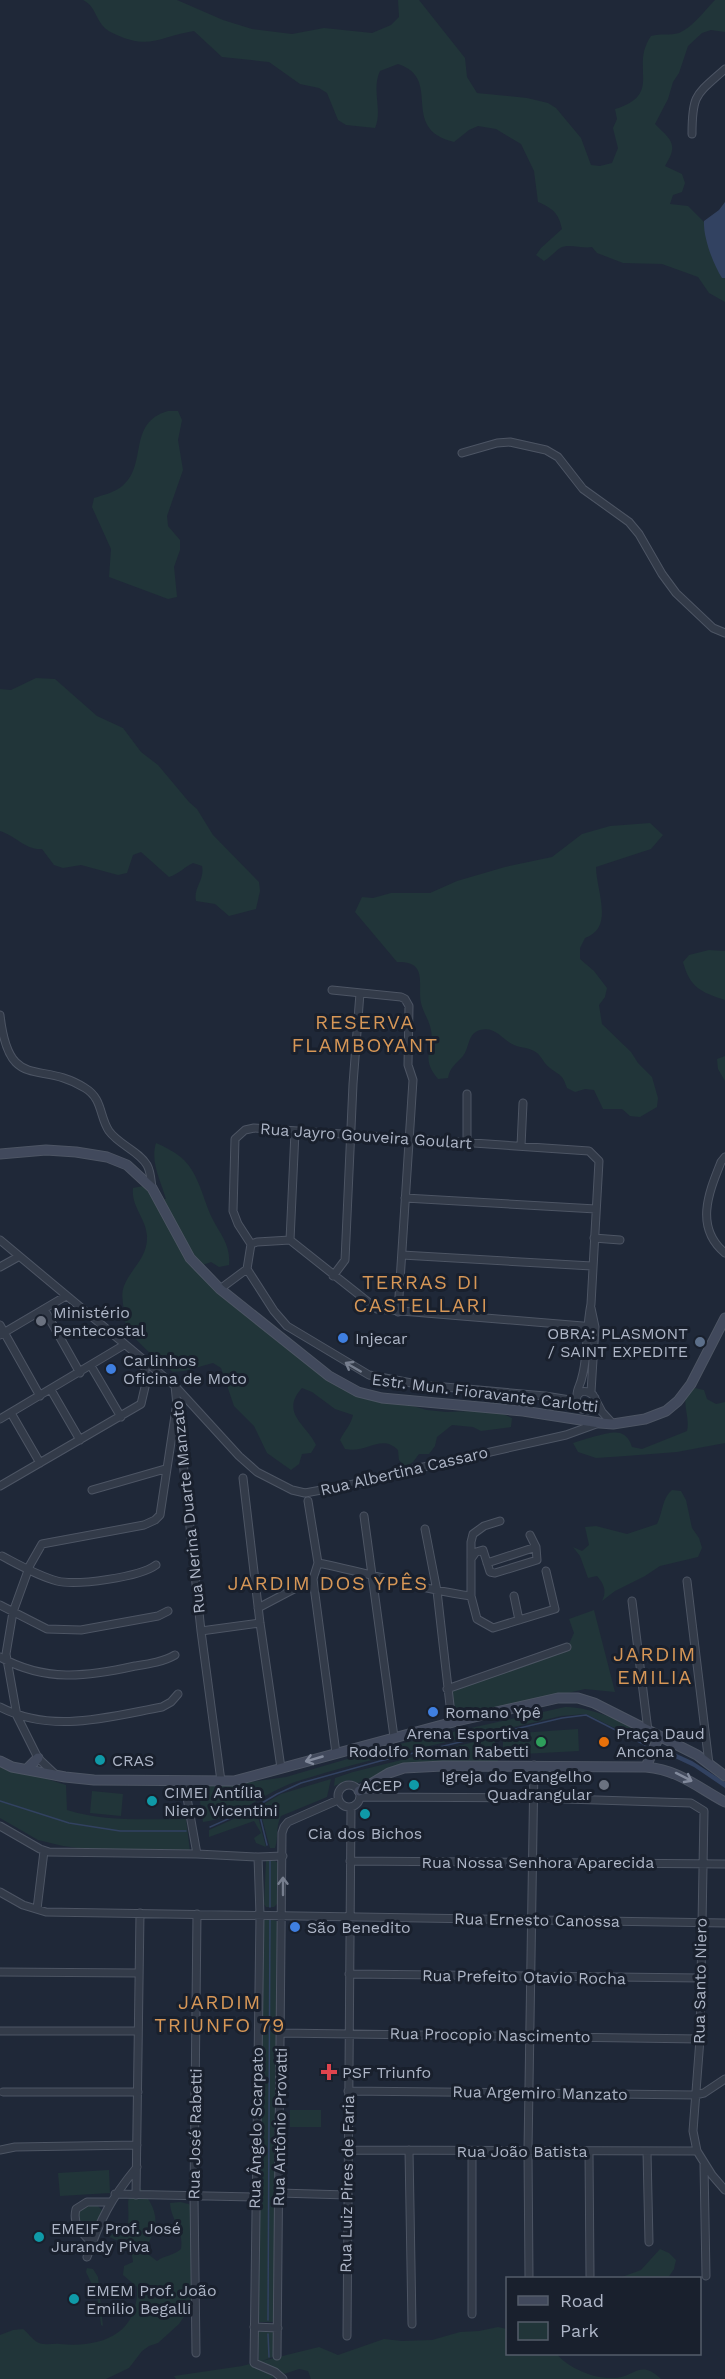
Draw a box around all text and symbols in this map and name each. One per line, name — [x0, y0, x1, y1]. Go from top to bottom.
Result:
district label: RESERVA FLAMBOYANT — [291, 1010, 439, 1057]
street label: Rua Jayro Gouveira Goulart — [260, 1119, 473, 1153]
district label: TERRAS DI CASTELLARI — [353, 1270, 489, 1317]
place label: Ministério Pentecostal — [53, 1303, 145, 1340]
marker: Ministério Pentecostal — [34, 1314, 48, 1328]
place label: OBRA: PLASMONT / SAINT EXPEDITE — [547, 1324, 688, 1361]
place label: Injecar — [355, 1329, 408, 1348]
marker: Injecar — [336, 1331, 350, 1345]
marker: OBRA: PLASMONT / SAINT EXPEDITE — [693, 1335, 707, 1349]
place label: Carlinhos Oficina de Moto — [123, 1351, 247, 1388]
one-way arrow — [345, 1361, 362, 1373]
marker: Carlinhos Oficina de Moto — [104, 1362, 118, 1376]
street label: Estr. Mun. Fioravante Carlotti — [371, 1370, 599, 1416]
street label: Rua Nerina Duarte Manzato — [167, 1399, 209, 1615]
street label: Rua Albertina Cassaro — [318, 1442, 490, 1500]
district label: JARDIM DOS YPÊS — [227, 1571, 429, 1595]
district label: JARDIM EMILIA — [613, 1642, 697, 1689]
place label: Romano Ypê — [445, 1703, 541, 1722]
marker: Romano Ypê — [426, 1705, 440, 1719]
place label: Arena Esportiva Rodolfo Roman Rabetti — [348, 1724, 529, 1761]
place label: Praça Daud Ancona — [616, 1724, 705, 1761]
marker: Arena Esportiva Rodolfo Roman Rabetti — [534, 1735, 548, 1749]
marker: Praça Daud Ancona — [597, 1735, 611, 1749]
place label: CRAS — [112, 1751, 154, 1770]
marker: CRAS — [93, 1753, 107, 1767]
one-way arrow — [305, 1754, 324, 1765]
place label: Igreja do Evangelho Quadrangular — [441, 1767, 592, 1804]
one-way arrow — [674, 1772, 692, 1784]
place label: ACEP — [361, 1776, 402, 1795]
marker: ACEP — [407, 1778, 421, 1792]
marker: Igreja do Evangelho Quadrangular — [597, 1778, 611, 1792]
place label: CIMEI Antília Niero Vicentini — [164, 1783, 278, 1820]
marker: CIMEI Antília Niero Vicentini — [145, 1794, 159, 1808]
marker: Cia dos Bichos — [358, 1807, 372, 1821]
place label: Cia dos Bichos — [308, 1824, 422, 1843]
street label: Rua Nossa Senhora Aparecida — [422, 1853, 654, 1872]
one-way arrow — [277, 1876, 289, 1896]
street label: Rua Ernesto Canossa — [454, 1909, 620, 1931]
place label: São Benedito — [307, 1918, 411, 1937]
street label: Rua Santo Niero — [689, 1918, 711, 2044]
marker: São Benedito — [288, 1920, 302, 1934]
street label: Rua Prefeito Otavio Rocha — [422, 1966, 626, 1988]
district label: JARDIM TRIUNFO 79 — [154, 1990, 286, 2037]
street label: Rua Procopio Nascimento — [389, 2024, 591, 2046]
street label: Rua Ângelo Scarpato — [245, 2047, 267, 2209]
street label: Rua Antônio Provatti — [269, 2047, 291, 2207]
marker: PSF Triunfo — [320, 2063, 338, 2081]
place label: PSF Triunfo — [342, 2063, 431, 2082]
street label: Rua José Rabetti — [184, 2068, 206, 2200]
street label: Rua Argemiro Manzato — [452, 2082, 628, 2104]
street label: Rua Luiz Pires de Faria — [336, 2095, 358, 2273]
street label: Rua João Batista — [456, 2142, 588, 2161]
place label: EMEIF Prof. José Jurandy Piva — [51, 2219, 181, 2256]
marker: EMEIF Prof. José Jurandy Piva — [32, 2230, 46, 2244]
legend — [506, 2277, 701, 2355]
place label: EMEM Prof. João Emilio Begalli — [86, 2281, 216, 2318]
text: Road — [560, 2290, 604, 2311]
marker: EMEM Prof. João Emilio Begalli — [67, 2292, 81, 2306]
text: Park — [560, 2320, 599, 2341]

